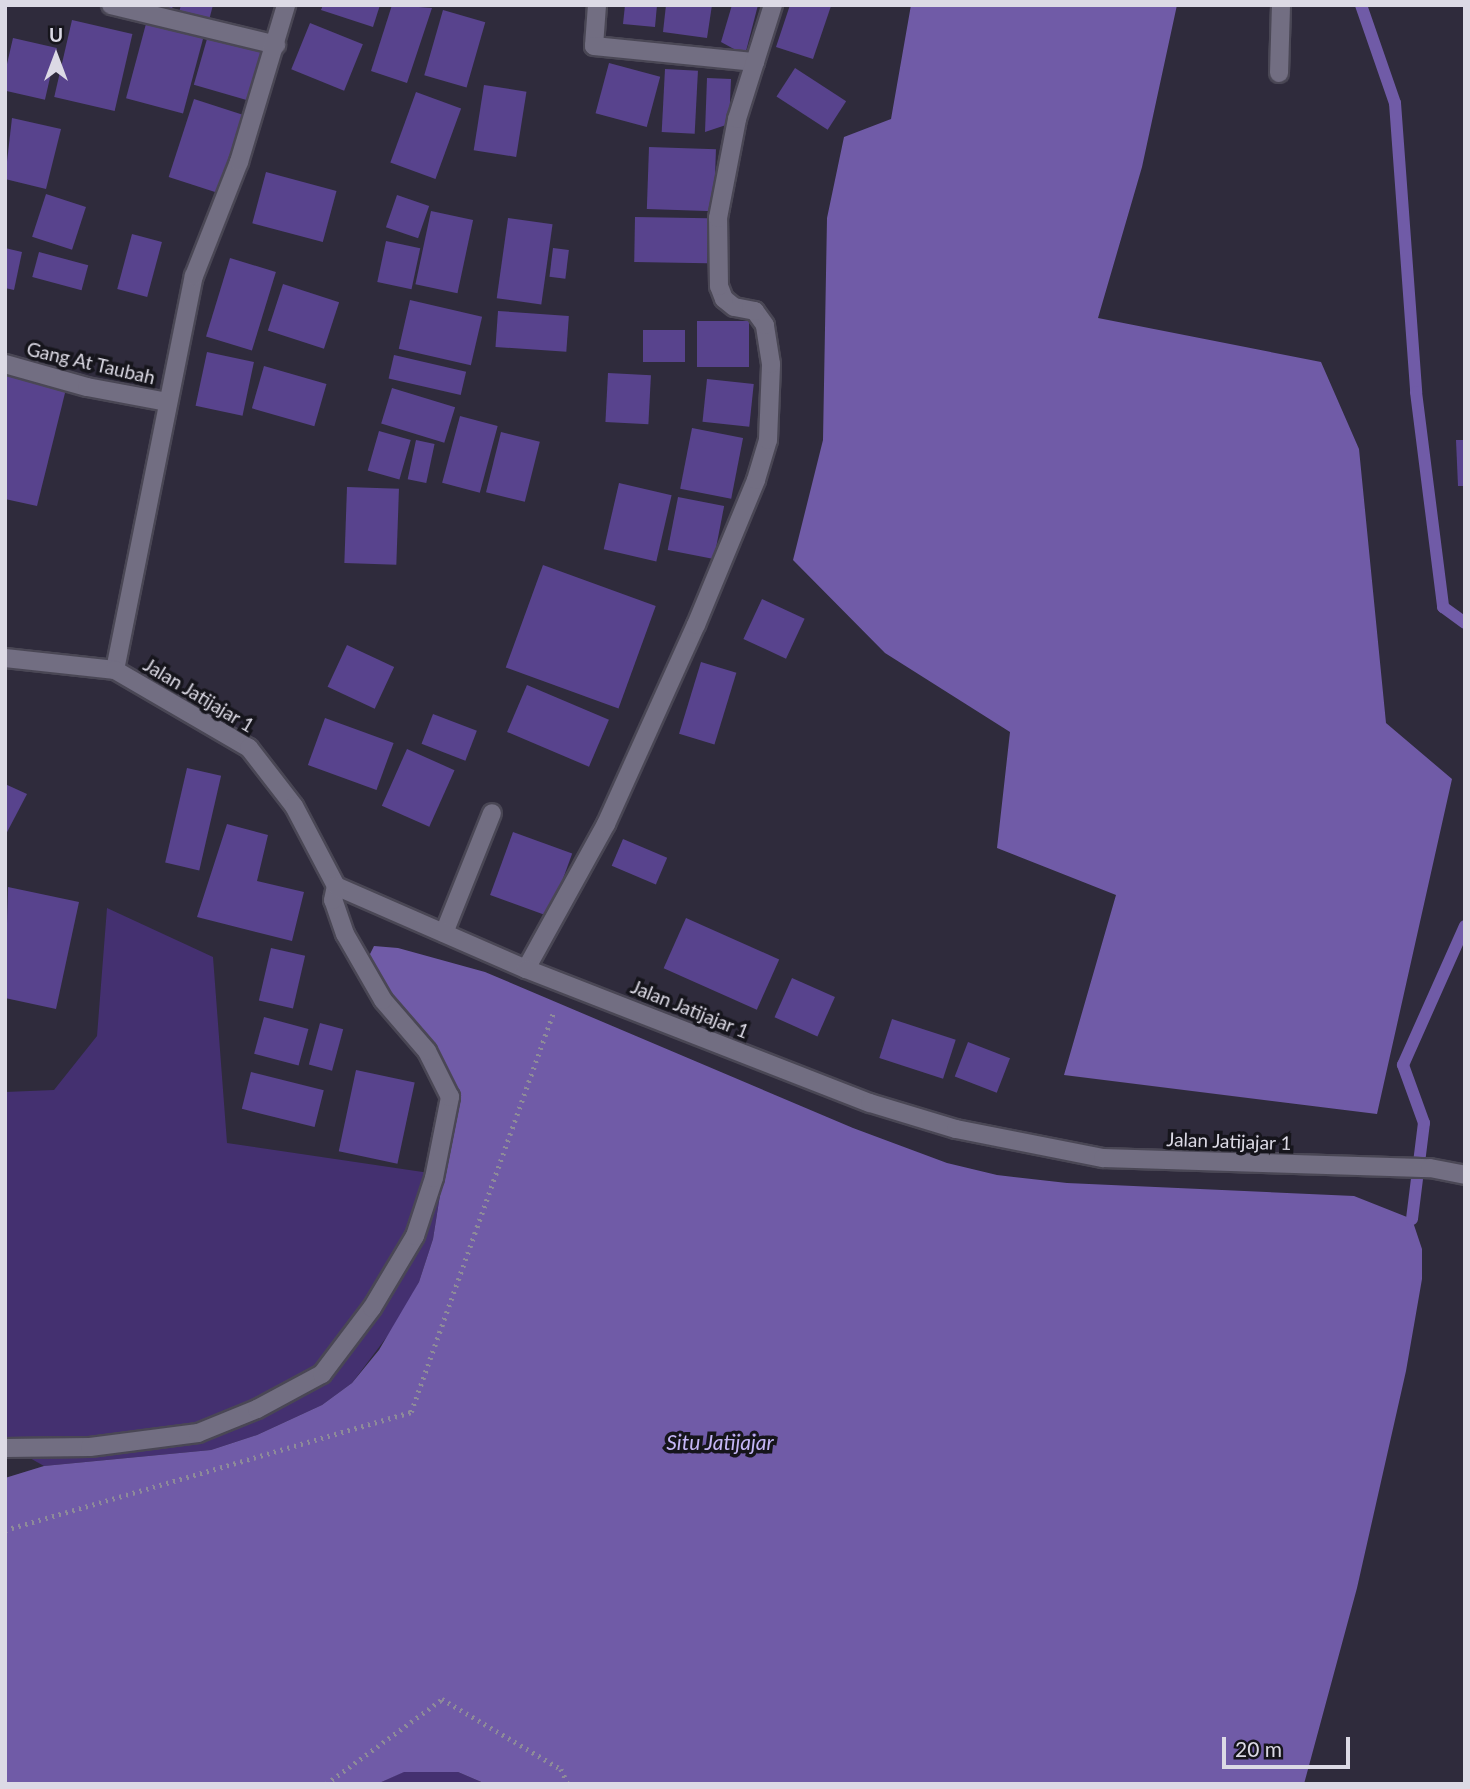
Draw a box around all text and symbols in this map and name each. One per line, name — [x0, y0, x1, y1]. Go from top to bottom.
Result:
north arrow — [21, 21, 91, 91]
text: U — [49, 23, 63, 46]
street label: Gang At Taubah — [24, 337, 158, 389]
street label: Jalan Jatijajar 1 — [139, 653, 259, 737]
street label: Jalan Jatijajar 1 — [627, 975, 753, 1043]
street label: Jalan Jatijajar 1 — [1166, 1127, 1292, 1155]
water label: Situ Jatijajar — [666, 1429, 774, 1455]
scale bar — [1225, 1722, 1353, 1766]
text: 20 m — [1235, 1736, 1282, 1761]

